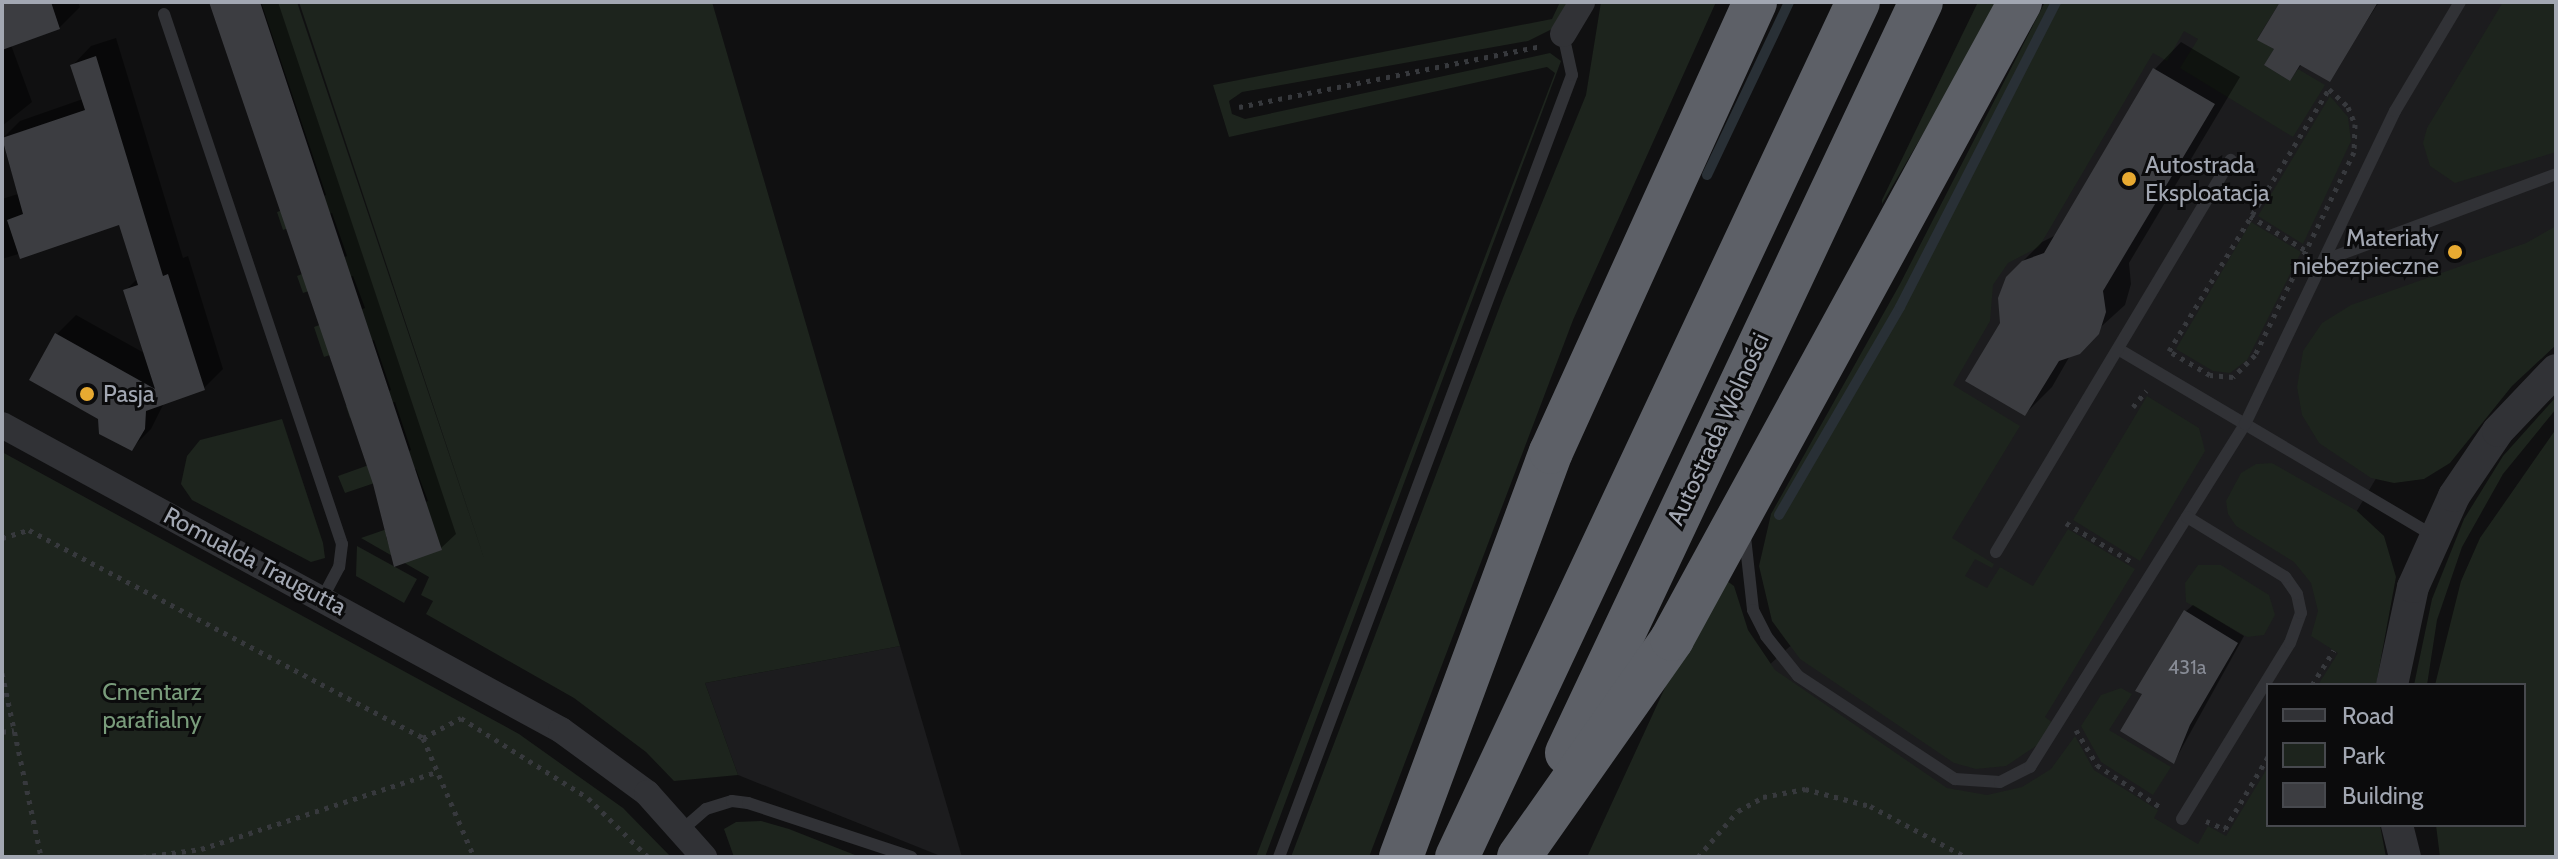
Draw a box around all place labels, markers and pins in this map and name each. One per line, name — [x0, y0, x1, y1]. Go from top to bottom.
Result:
place label: Autostrada Eksploatacja — [2145, 151, 2269, 207]
marker: Autostrada Eksploatacja — [2120, 170, 2138, 188]
place label: Materiały niebezpieczne — [2293, 224, 2439, 280]
marker: Materiały niebezpieczne — [2446, 243, 2464, 261]
place label: Pasja — [103, 380, 154, 408]
marker: Pasja — [78, 385, 96, 403]

